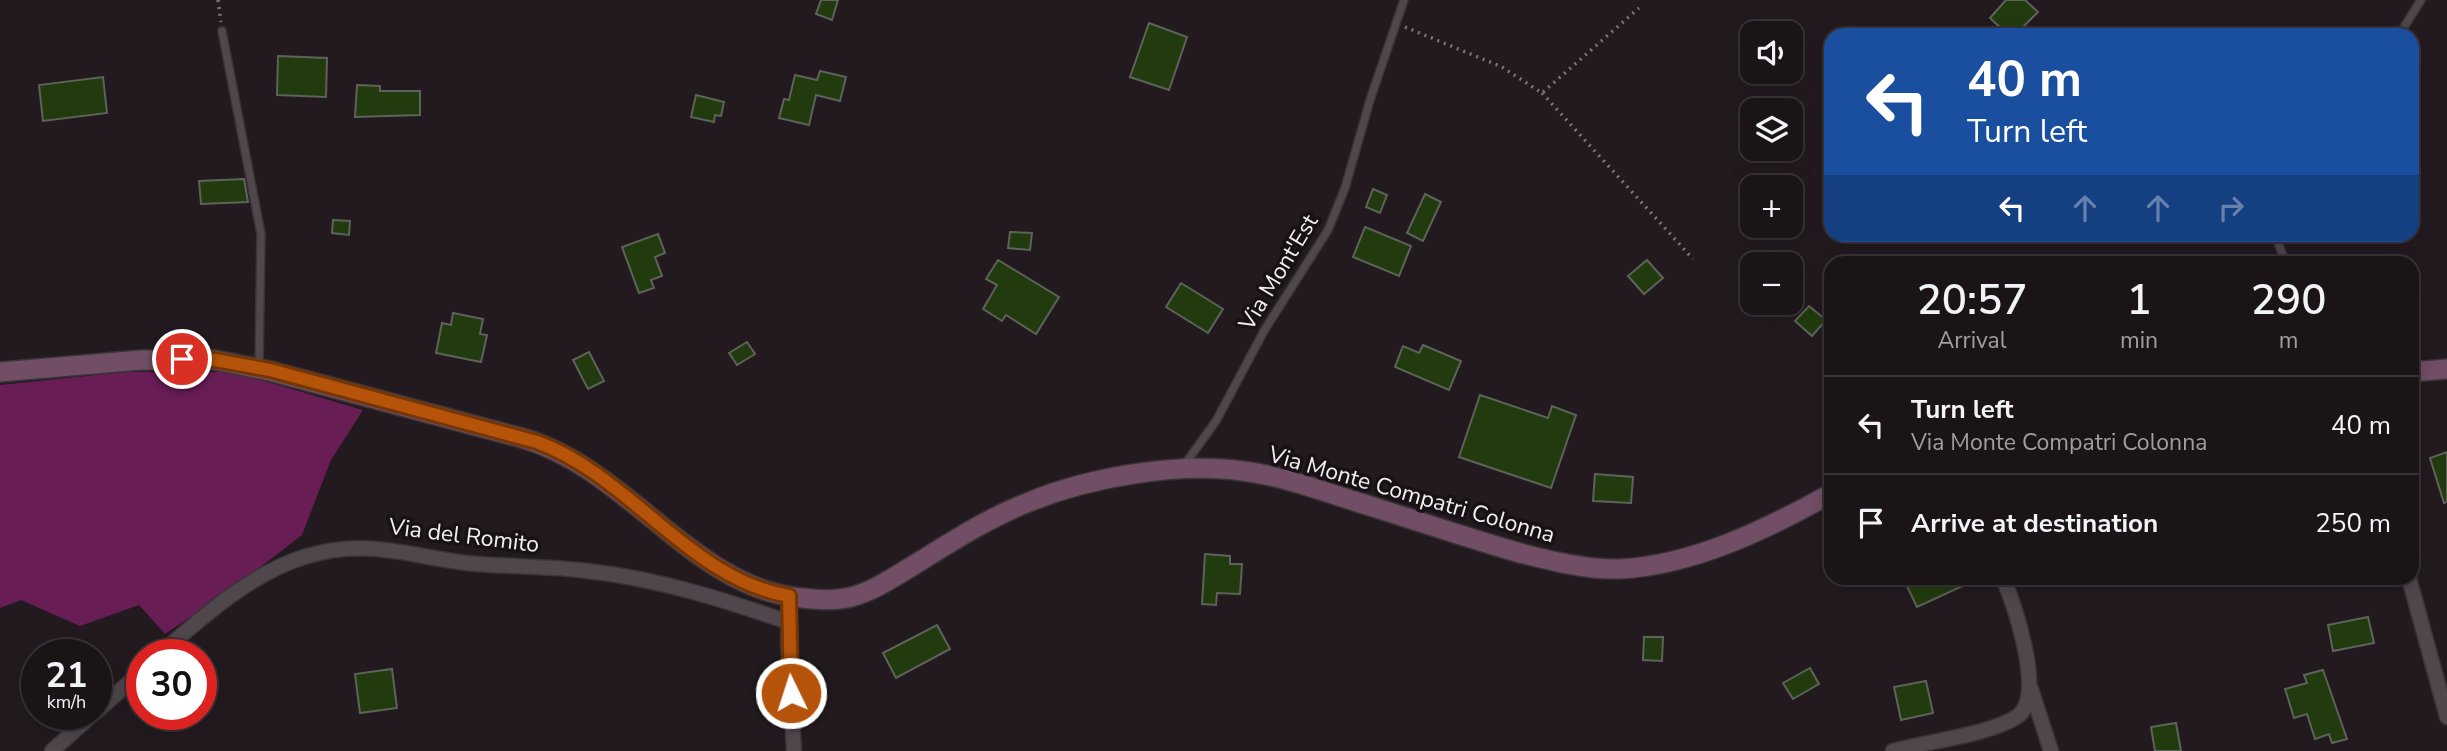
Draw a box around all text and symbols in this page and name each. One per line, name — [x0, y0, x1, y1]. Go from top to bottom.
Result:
map controls — [1740, 21, 1803, 315]
button: sound — [1740, 21, 1803, 84]
text: 40 m — [1967, 46, 2082, 113]
icon: left — [1852, 56, 1943, 147]
button: layers — [1740, 98, 1803, 161]
text: Turn left — [1967, 110, 2087, 153]
button: + — [1740, 175, 1803, 238]
icon: left — [1993, 189, 2031, 227]
icon: ahead — [2066, 189, 2104, 227]
icon: ahead — [2139, 189, 2177, 227]
icon: right — [2212, 189, 2250, 227]
street label: Via Mont'Est — [1231, 208, 1326, 337]
button: − — [1740, 252, 1803, 315]
text: 20:57 — [1917, 272, 2027, 329]
text: 1 — [2126, 272, 2152, 329]
text: 290 — [2251, 272, 2326, 329]
text: Arrival — [1937, 325, 2007, 356]
text: min — [2120, 325, 2158, 356]
text: m — [2279, 325, 2298, 356]
pin — [152, 329, 212, 389]
icon: arrive — [163, 340, 201, 378]
text: Turn left — [1911, 392, 2014, 427]
icon: left — [1852, 406, 1890, 444]
text: 40 m — [2331, 408, 2391, 443]
text: Via Monte Compatri Colonna — [1911, 427, 2207, 458]
street label: Via Monte Compatri Colonna — [1264, 438, 1559, 550]
icon: arrive — [1852, 504, 1890, 542]
text: Arrive at destination — [1911, 506, 2158, 541]
text: 250 m — [2315, 506, 2391, 541]
street label: Via del Romito — [386, 511, 541, 560]
speed limit sign: 30 — [126, 639, 217, 730]
text: 21 — [45, 652, 88, 699]
position arrow — [754, 656, 828, 730]
text: km/h — [47, 690, 86, 714]

